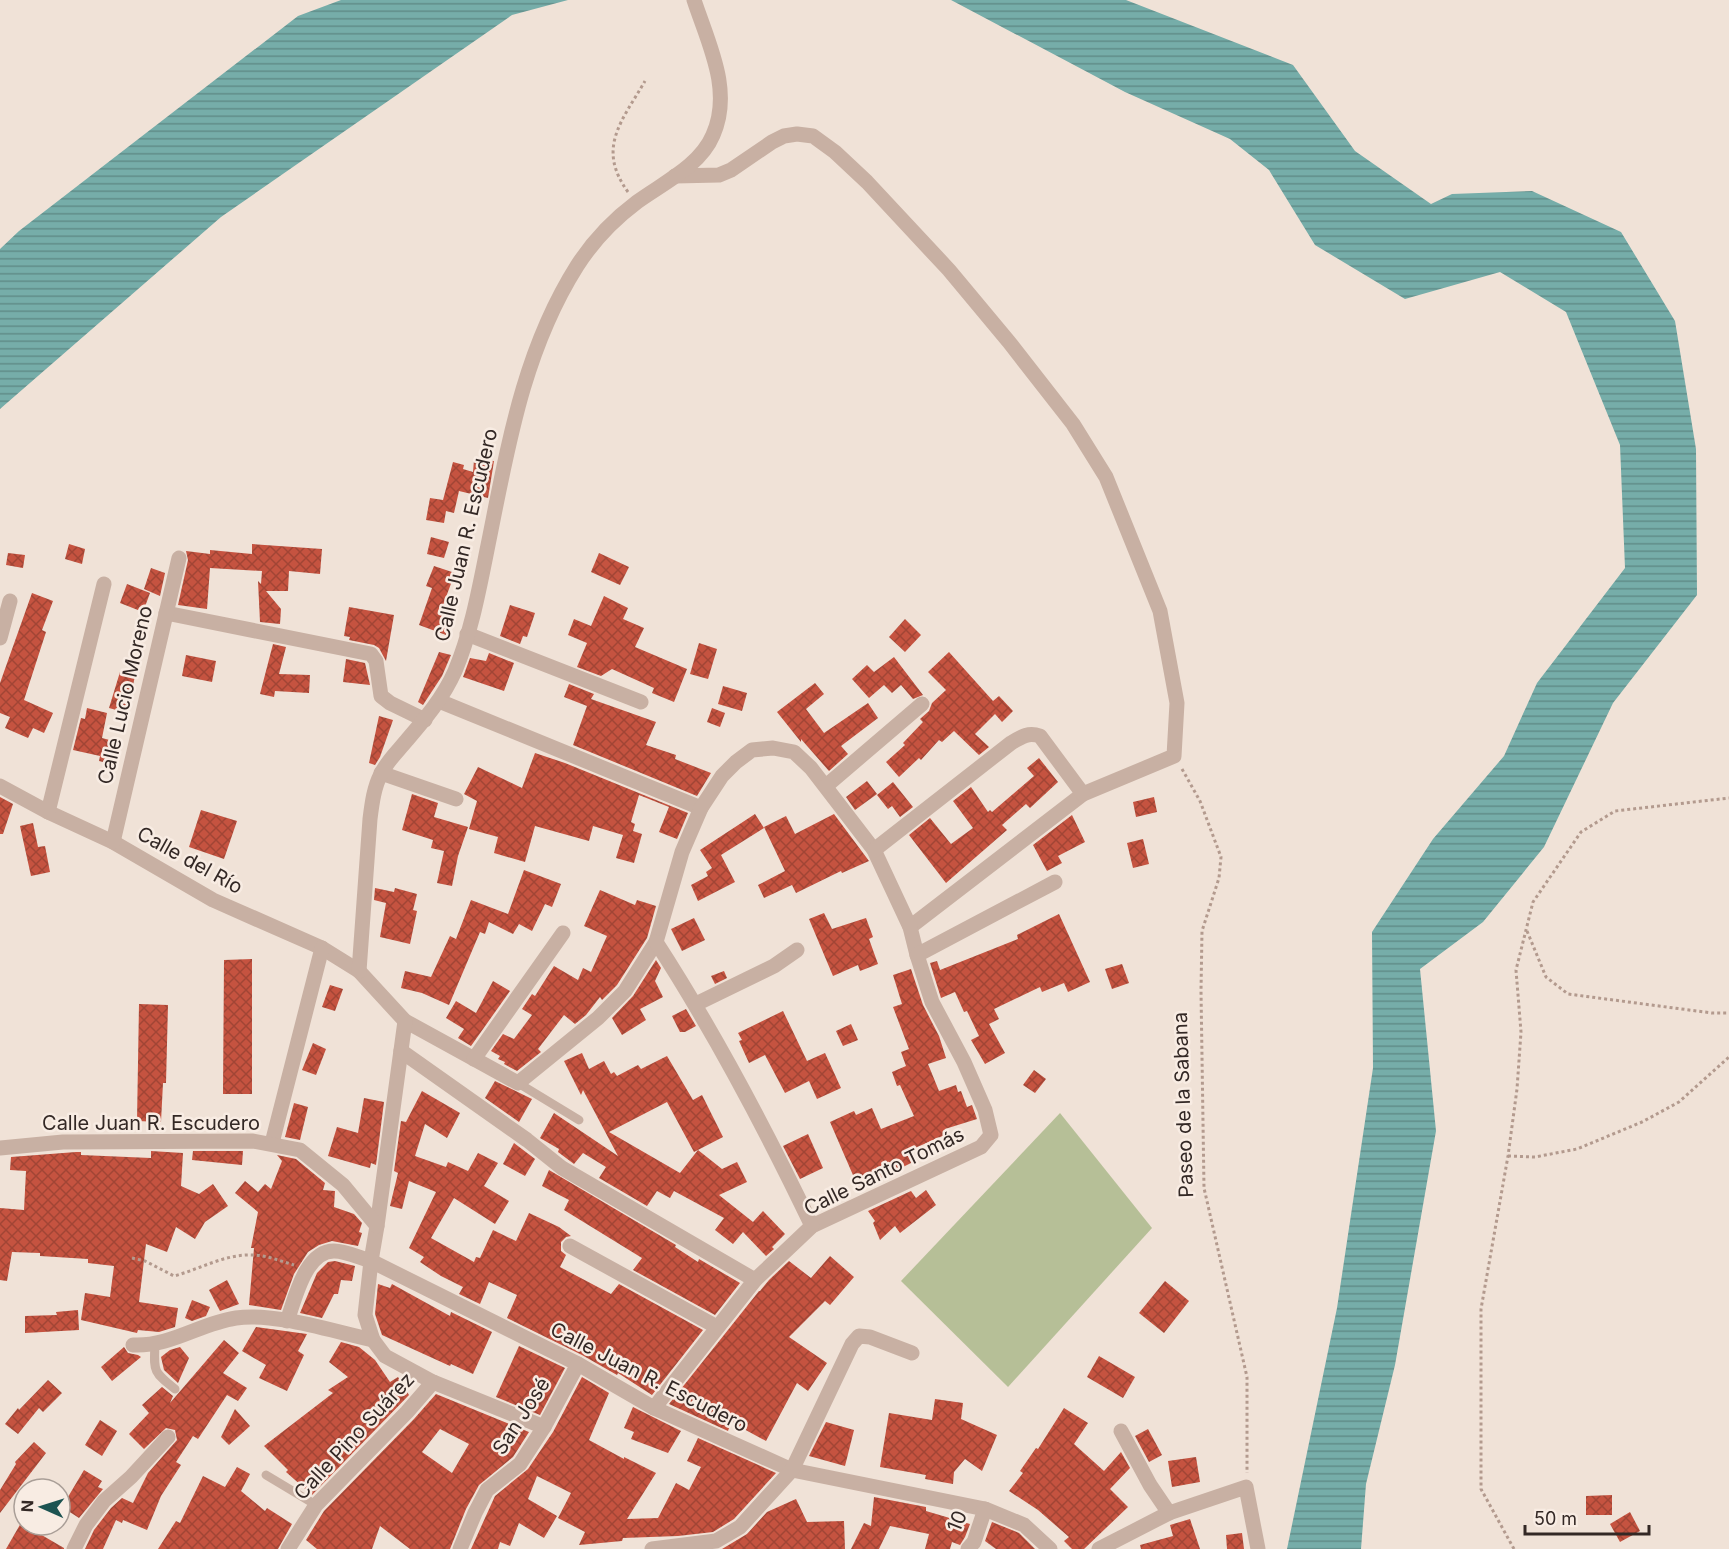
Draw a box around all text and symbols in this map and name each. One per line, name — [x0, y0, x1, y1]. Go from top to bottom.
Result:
street label: Calle Juan R. Escudero — [430, 426, 502, 644]
street label: Calle Lucio Moreno — [93, 603, 157, 787]
street label: Calle del Río — [133, 821, 247, 899]
street label: Paseo de la Sabana — [1168, 1012, 1198, 1198]
street label: Calle Juan R. Escudero — [42, 1111, 260, 1135]
street label: Calle Santo Tomás — [800, 1122, 968, 1220]
street label: Calle Juan R. Escudero — [546, 1317, 752, 1437]
street label: Calle Pino Suárez — [289, 1367, 419, 1505]
street label: San José — [487, 1373, 555, 1459]
north arrow — [12, 1477, 72, 1537]
scale bar — [1525, 1498, 1650, 1536]
text: N — [17, 1500, 37, 1513]
street label: 10 — [942, 1507, 972, 1535]
text: 50 m — [1534, 1508, 1577, 1529]

